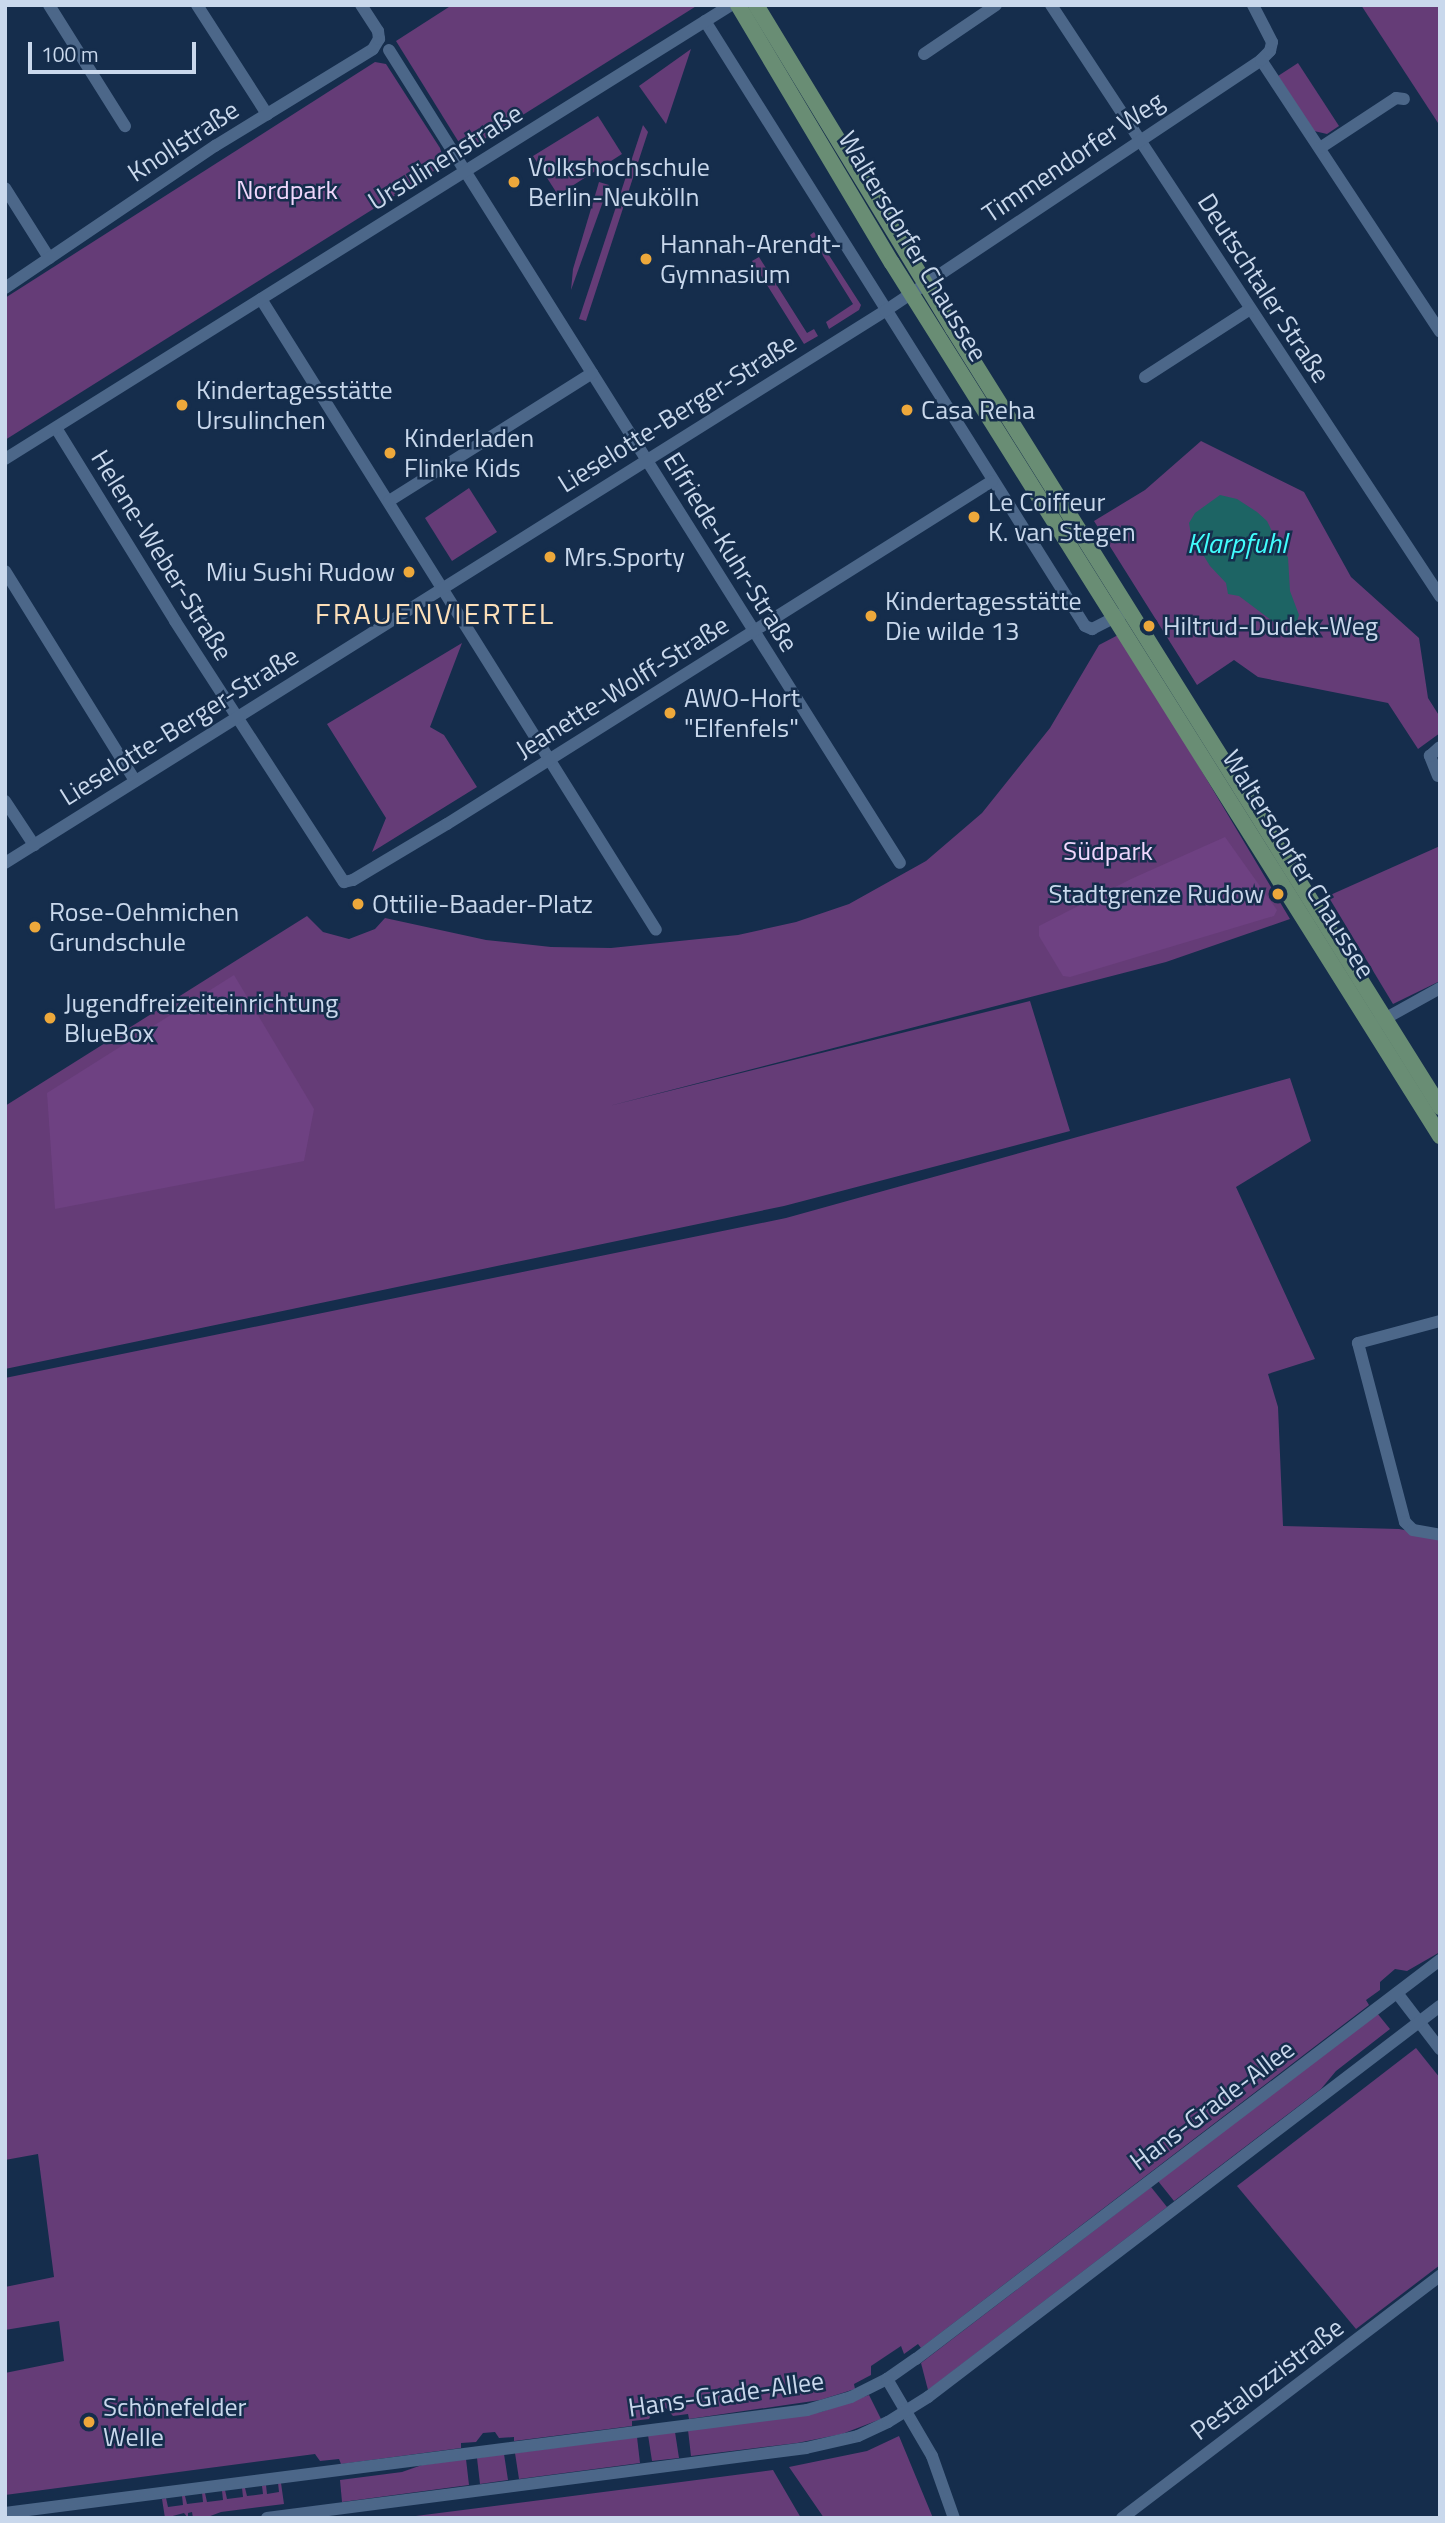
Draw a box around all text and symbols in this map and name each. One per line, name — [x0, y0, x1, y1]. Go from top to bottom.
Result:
scale bar — [32, 28, 200, 72]
text: 100 m — [41, 38, 98, 70]
street label: Timmendorfer Weg — [977, 85, 1169, 229]
street label: Knollstraße — [122, 94, 244, 188]
street label: Ursulinenstraße — [362, 97, 528, 217]
street label: Waltersdorfer Chaussee — [832, 125, 994, 367]
place label: Volkshochschule Berlin-Neukölln — [528, 151, 710, 212]
park label: Nordpark — [236, 174, 338, 206]
marker: Volkshochschule Berlin-Neukölln — [506, 174, 522, 190]
street label: Deutschtaler Straße — [1191, 188, 1337, 388]
place label: Hannah-Arendt- Gymnasium — [660, 228, 842, 290]
marker: Hannah-Arendt- Gymnasium — [638, 251, 654, 267]
street label: Lieselotte-Berger-Straße — [552, 327, 802, 499]
place label: Kindertagesstätte Ursulinchen — [196, 374, 393, 436]
place label: Casa Reha — [921, 394, 1035, 426]
marker: Kindertagesstätte Ursulinchen — [174, 397, 190, 413]
marker: Casa Reha — [899, 402, 915, 418]
place label: Kinderladen Flinke Kids — [404, 422, 534, 484]
street label: Helene-Weber-Straße — [85, 444, 239, 666]
marker: Kinderladen Flinke Kids — [382, 445, 398, 461]
street label: Elfriede-Kuhr-Straße — [657, 447, 805, 657]
place label: Le Coiffeur K. van Stegen — [988, 486, 1136, 548]
marker: Le Coiffeur K. van Stegen — [966, 509, 982, 525]
water label: Klarpfuhl — [1187, 526, 1287, 560]
place label: Mrs.Sporty — [564, 541, 685, 573]
marker: Mrs.Sporty — [542, 549, 558, 565]
place label: Miu Sushi Rudow — [206, 556, 395, 588]
marker: Miu Sushi Rudow — [401, 564, 417, 580]
place label: Kindertagesstätte Die wilde 13 — [885, 585, 1082, 646]
district label: FRAUENVIERTEL — [316, 595, 554, 631]
marker: Kindertagesstätte Die wilde 13 — [863, 608, 879, 624]
street label: Jeanette-Wolff-Straße — [510, 609, 734, 765]
place label: Hiltrud-Dudek-Weg — [1163, 610, 1378, 642]
marker: Hiltrud-Dudek-Weg — [1141, 618, 1157, 634]
street label: Lieselotte-Berger-Straße — [54, 640, 304, 812]
place label: AWO-Hort "Elfenfels" — [684, 682, 800, 744]
marker: AWO-Hort "Elfenfels" — [662, 705, 678, 721]
street label: Waltersdorfer Chaussee — [1216, 744, 1382, 984]
park label: Südpark — [1063, 835, 1153, 867]
place label: Stadtgrenze Rudow — [1048, 878, 1264, 910]
marker: Stadtgrenze Rudow — [1270, 886, 1286, 902]
place label: Ottilie-Baader-Platz — [372, 888, 593, 920]
place label: Rose-Oehmichen Grundschule — [49, 896, 239, 958]
marker: Ottilie-Baader-Platz — [350, 896, 366, 912]
marker: Rose-Oehmichen Grundschule — [27, 919, 43, 935]
place label: Jugendfreizeiteinrichtung BlueBox — [64, 987, 338, 1048]
marker: Jugendfreizeiteinrichtung BlueBox — [42, 1010, 58, 1026]
street label: Hans-Grade-Allee — [1124, 2033, 1300, 2177]
street label: Pestalozzistraße — [1185, 2311, 1349, 2447]
street label: Hans-Grade-Allee — [626, 2365, 826, 2423]
place label: Schönefelder Welle — [103, 2391, 247, 2452]
marker: Schönefelder Welle — [81, 2414, 97, 2430]

